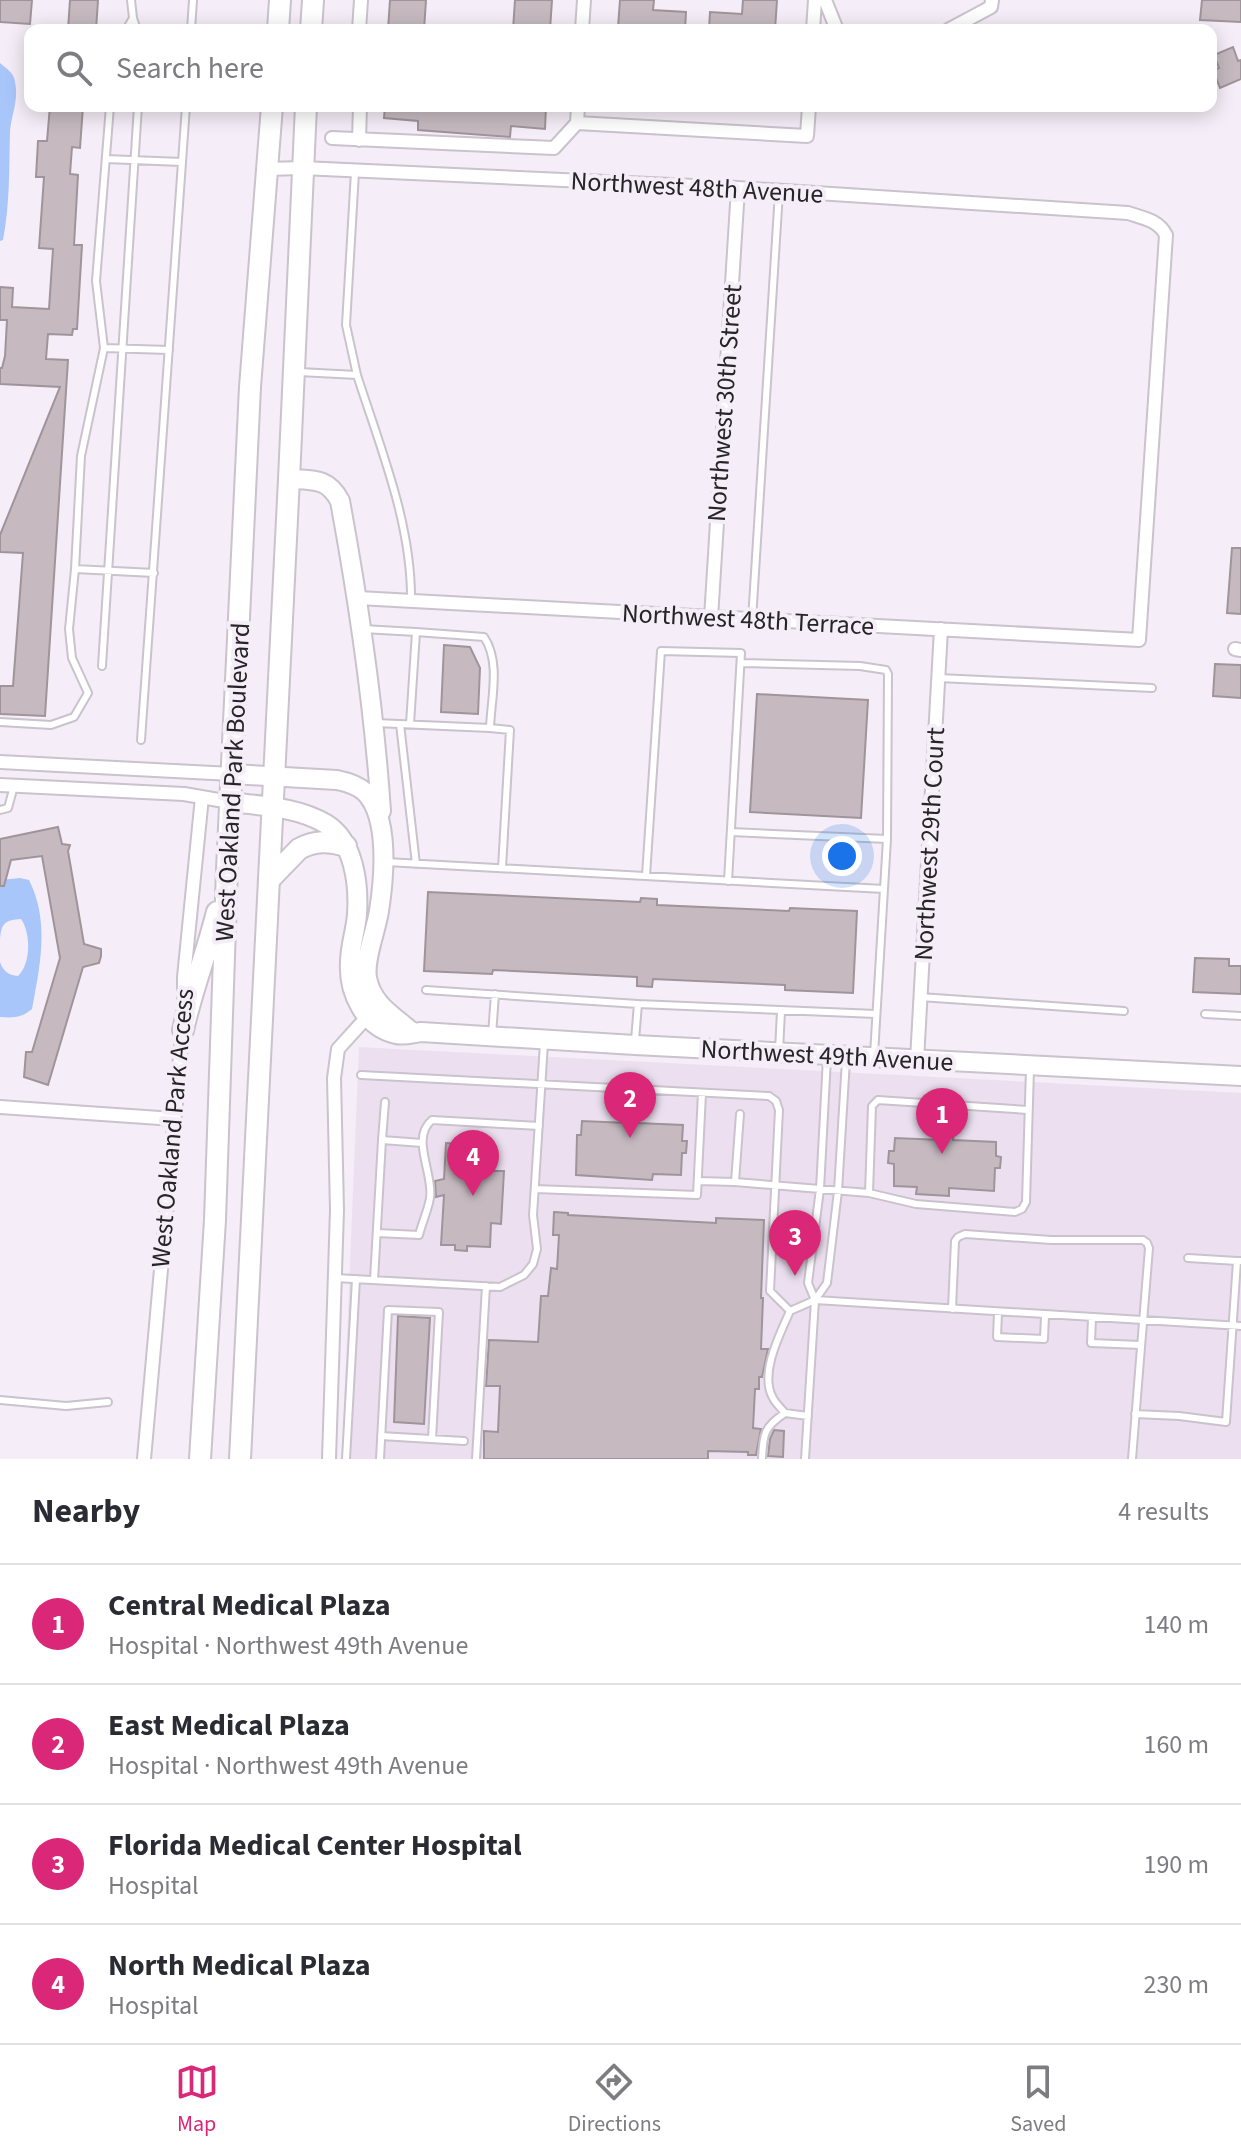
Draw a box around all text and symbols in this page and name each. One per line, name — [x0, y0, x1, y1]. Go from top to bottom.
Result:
search box — [24, 24, 1217, 112]
icon: search — [52, 46, 96, 90]
text: Search here — [116, 47, 264, 90]
street label: Northwest 48th Avenue — [570, 162, 824, 213]
street label: Northwest 30th Street — [698, 283, 751, 523]
street label: Northwest 48th Terrace — [621, 594, 875, 645]
street label: West Oakland Park Boulevard — [206, 622, 259, 942]
street label: Northwest 29th Court — [905, 726, 954, 962]
your location — [822, 836, 862, 876]
street label: West Oakland Park Access — [142, 987, 203, 1269]
street label: Northwest 49th Avenue — [700, 1030, 954, 1081]
pin: 2 — [604, 1072, 656, 1138]
pin: 1 — [916, 1088, 968, 1154]
pin: 4 — [447, 1130, 499, 1196]
pin: 3 — [769, 1210, 821, 1276]
text: Nearby — [32, 1487, 140, 1536]
text: 4 results — [1118, 1493, 1209, 1530]
text: Central Medical Plaza — [108, 1584, 391, 1627]
text: 1 — [51, 1606, 65, 1643]
text: 140 m — [1143, 1606, 1209, 1643]
text: Hospital · Northwest 49th Avenue — [108, 1627, 468, 1664]
text: East Medical Plaza — [108, 1704, 350, 1747]
text: 2 — [51, 1726, 65, 1763]
text: 160 m — [1143, 1726, 1209, 1763]
text: Hospital · Northwest 49th Avenue — [108, 1747, 468, 1784]
text: Florida Medical Center Hospital — [108, 1824, 522, 1867]
text: 3 — [51, 1846, 65, 1883]
text: 190 m — [1143, 1846, 1209, 1883]
text: Hospital — [108, 1867, 199, 1904]
text: North Medical Plaza — [108, 1944, 371, 1987]
text: 4 — [51, 1966, 65, 2003]
text: 230 m — [1143, 1966, 1209, 2003]
text: Hospital — [108, 1987, 199, 2024]
tab: Map — [175, 2060, 219, 2140]
tab: Directions — [568, 2060, 661, 2140]
tab: Saved — [1010, 2060, 1066, 2140]

